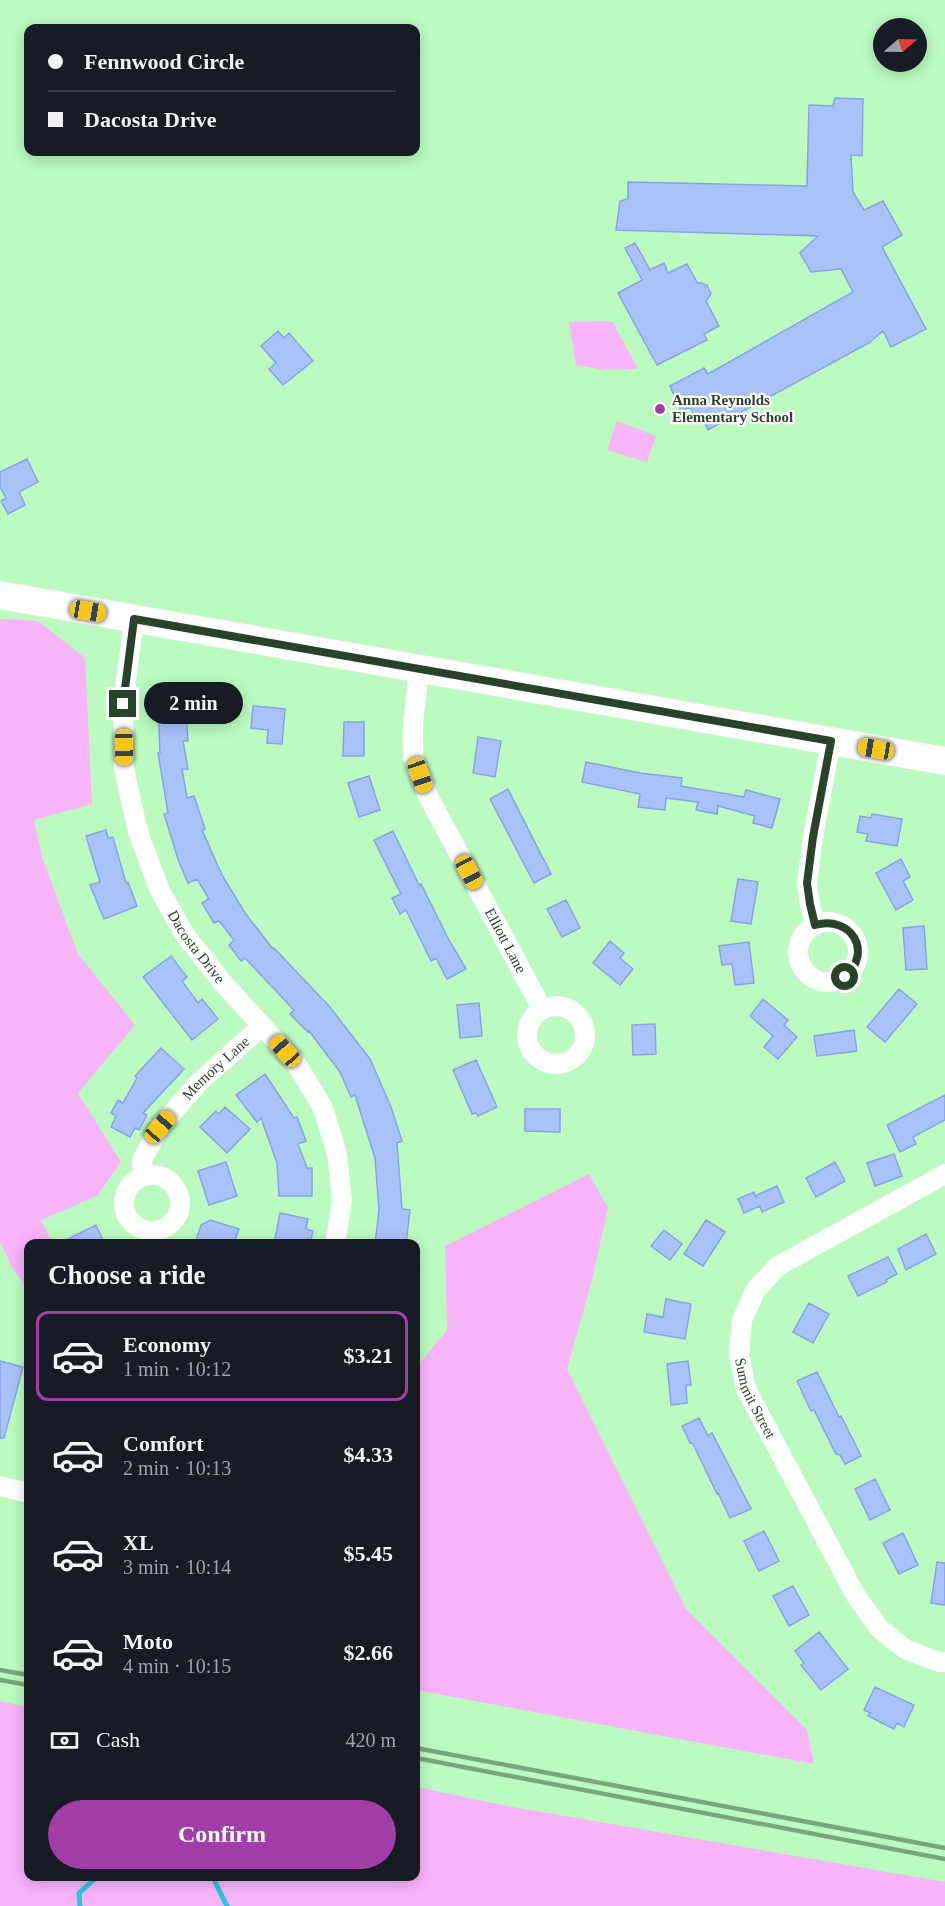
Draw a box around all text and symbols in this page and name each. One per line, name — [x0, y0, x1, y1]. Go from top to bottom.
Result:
north arrow — [873, 18, 927, 72]
map controls — [873, 18, 927, 72]
text: Fennwood Circle — [84, 49, 244, 74]
text: Dacosta Drive — [84, 107, 217, 132]
place label: Anna Reynolds Elementary School — [672, 392, 793, 425]
marker: Anna Reynolds Elementary School — [653, 402, 667, 416]
car — [69, 599, 107, 623]
callout: 2 min — [144, 683, 243, 725]
route end — [109, 690, 136, 717]
text: 2 min — [169, 692, 218, 714]
car — [115, 729, 133, 765]
car — [857, 737, 895, 761]
car — [406, 755, 434, 795]
car — [453, 852, 485, 892]
street label: Elliott Lane — [482, 905, 529, 976]
street label: Dacosta Drive — [165, 908, 228, 987]
route start — [831, 963, 858, 990]
car — [266, 1032, 304, 1070]
street label: Memory Lane — [179, 1033, 253, 1103]
car — [141, 1108, 179, 1146]
text: Choose a ride — [48, 1260, 206, 1290]
icon: car — [51, 1329, 105, 1383]
text: Economy — [123, 1332, 211, 1357]
text: $3.21 — [344, 1343, 393, 1368]
street label: Summit Street — [732, 1357, 779, 1442]
text: 1 min · 10:12 — [123, 1358, 231, 1380]
icon: car — [51, 1428, 105, 1482]
text: Comfort — [123, 1431, 204, 1456]
text: $4.33 — [344, 1442, 393, 1467]
text: 2 min · 10:13 — [123, 1457, 231, 1479]
icon: car — [51, 1527, 105, 1581]
text: XL — [123, 1530, 154, 1555]
text: $5.45 — [344, 1541, 393, 1566]
text: 3 min · 10:14 — [123, 1556, 231, 1578]
icon: car — [51, 1626, 105, 1680]
text: Moto — [123, 1629, 173, 1654]
text: $2.66 — [344, 1640, 393, 1665]
text: 4 min · 10:15 — [123, 1655, 231, 1677]
icon: cash — [48, 1724, 81, 1757]
text: Cash — [96, 1727, 140, 1752]
text: 420 m — [345, 1729, 396, 1751]
button: Confirm — [48, 1800, 396, 1869]

